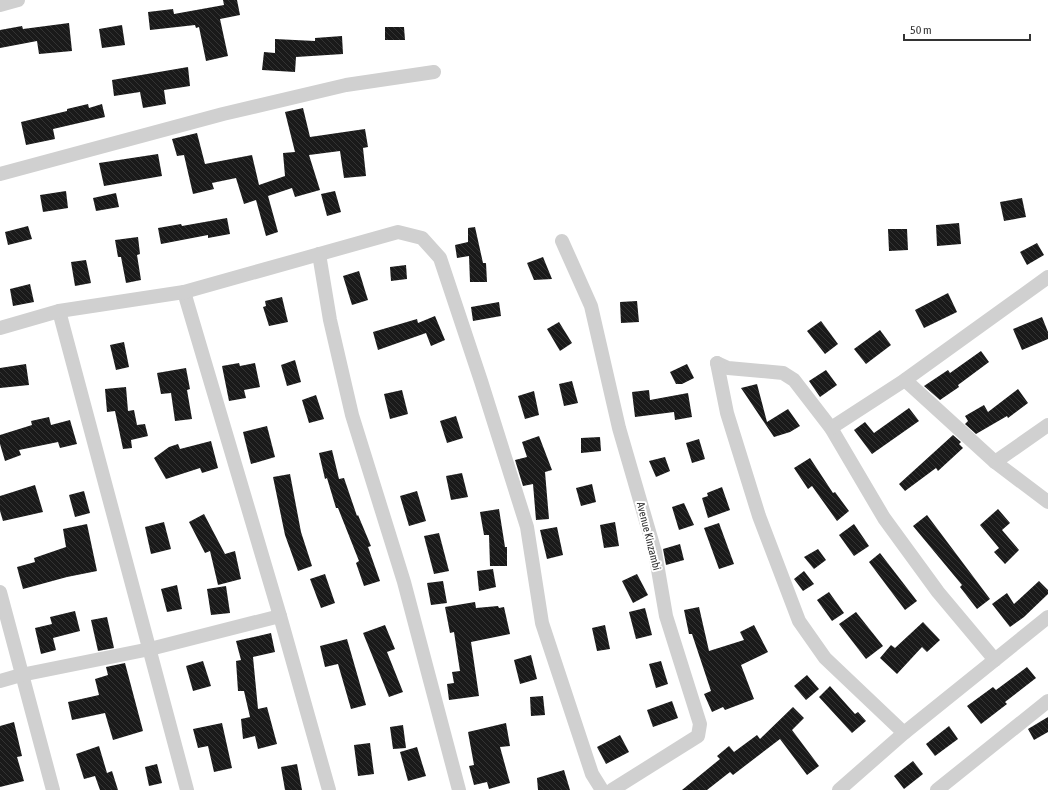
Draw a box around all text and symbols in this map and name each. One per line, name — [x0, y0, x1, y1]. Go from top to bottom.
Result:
scale bar — [904, 16, 1030, 42]
text: 50 m — [910, 23, 932, 37]
street label: Avenue Kinzambi — [635, 501, 663, 571]

